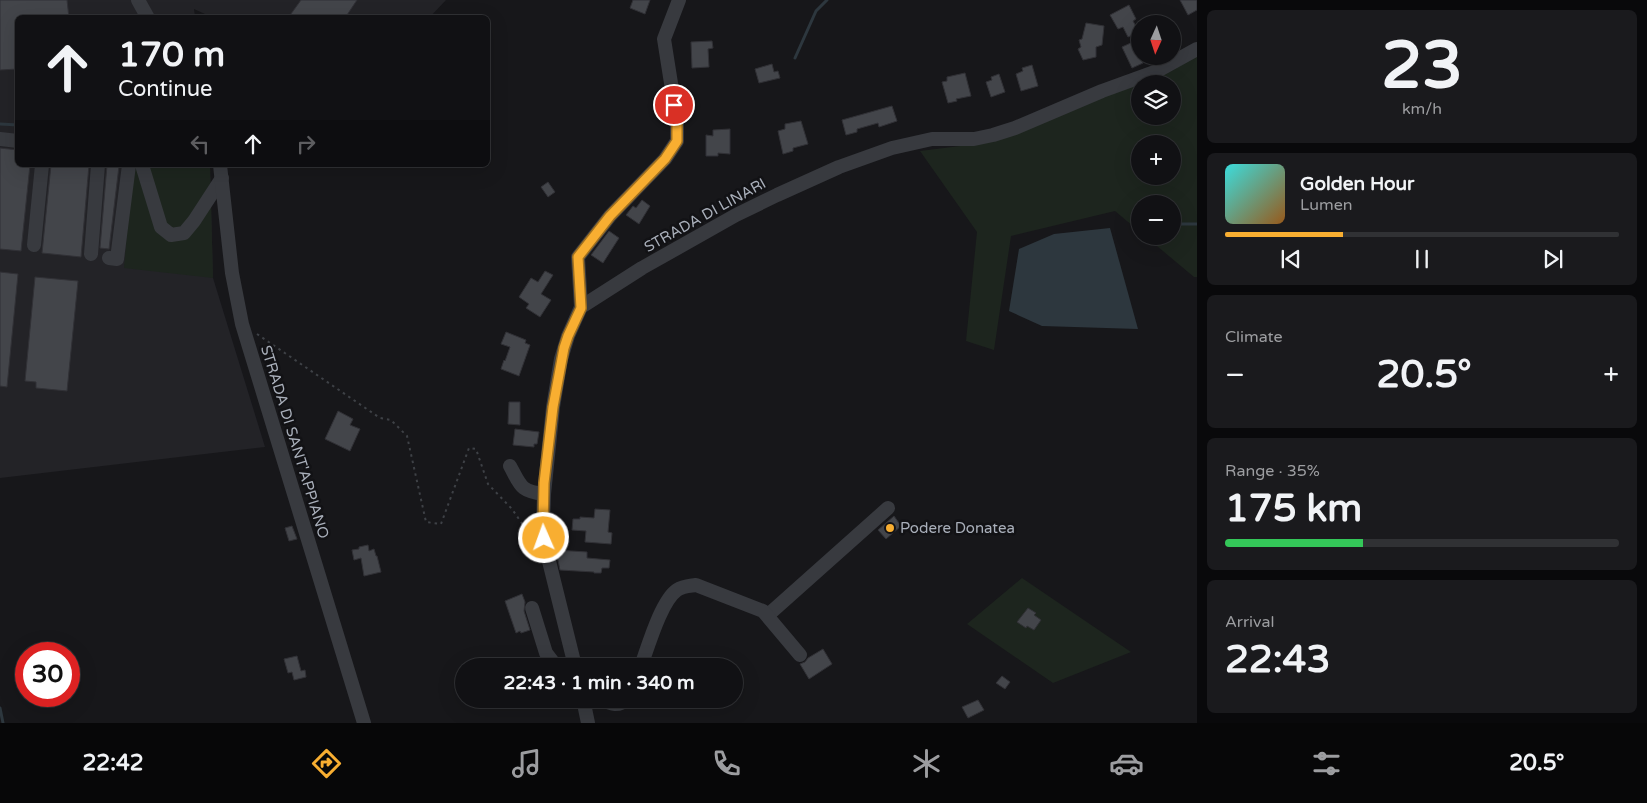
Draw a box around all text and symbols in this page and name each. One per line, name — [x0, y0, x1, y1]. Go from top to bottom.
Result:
north arrow — [1131, 15, 1181, 65]
map controls — [1131, 15, 1181, 245]
text: 23 — [1381, 27, 1463, 106]
text: 170 m — [118, 34, 225, 76]
icon: ahead — [35, 35, 100, 100]
button: layers — [1131, 75, 1181, 125]
text: Continue — [118, 76, 213, 102]
pin — [653, 84, 695, 126]
icon: arrive — [660, 91, 688, 119]
text: km/h — [1402, 99, 1442, 119]
icon: left — [186, 130, 214, 158]
icon: ahead — [239, 130, 267, 158]
icon: right — [292, 130, 320, 158]
button: + — [1131, 135, 1181, 185]
text: Golden Hour — [1300, 173, 1414, 195]
street label: STRADA DI LINARI — [641, 174, 769, 256]
button: − — [1131, 195, 1181, 245]
text: Lumen — [1300, 195, 1352, 215]
icon: previous — [1277, 245, 1305, 273]
icon: pause — [1408, 245, 1436, 273]
icon: next — [1539, 245, 1567, 273]
text: Climate — [1225, 327, 1283, 347]
street label: STRADA DI SANT'APPIANO — [257, 343, 333, 541]
text: 20.5° — [1377, 352, 1472, 398]
text: − — [1225, 358, 1245, 392]
text: + — [1603, 358, 1619, 392]
text: Range · 35% — [1225, 461, 1320, 481]
text: 175 km — [1225, 486, 1362, 532]
position arrow — [517, 511, 569, 563]
place label: Podere Donatea — [900, 519, 1015, 537]
marker: Podere Donatea — [884, 522, 896, 534]
text: Arrival — [1225, 612, 1274, 632]
text: 22:43 — [1225, 637, 1330, 683]
speed limit sign: 30 — [15, 642, 80, 707]
text: 22:43 · 1 min · 340 m — [503, 672, 695, 694]
icon: directions — [309, 746, 344, 781]
icon: music — [509, 746, 544, 781]
icon: phone — [709, 746, 744, 781]
icon: climate — [909, 746, 944, 781]
icon: car — [1109, 746, 1144, 781]
icon: filters — [1309, 746, 1344, 781]
text: 22:42 — [83, 750, 144, 776]
text: 20.5° — [1509, 750, 1564, 776]

